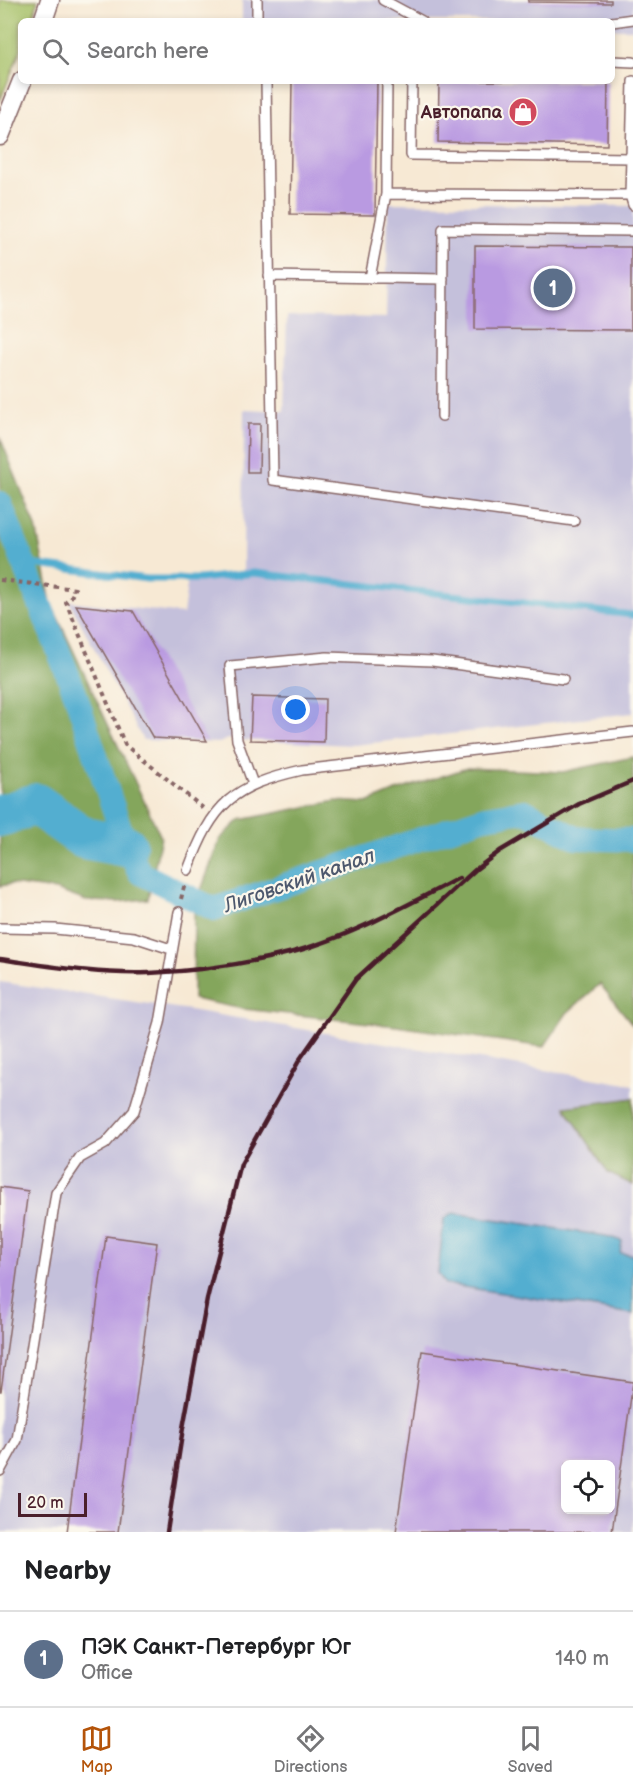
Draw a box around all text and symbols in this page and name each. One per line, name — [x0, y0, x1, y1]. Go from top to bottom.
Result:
search box — [18, 18, 615, 84]
icon: search — [39, 35, 72, 68]
text: Search here — [87, 38, 209, 65]
shop icon: Автопапа — [507, 96, 539, 128]
place label: Автопапа — [420, 102, 503, 123]
pin: 1 — [534, 266, 572, 310]
your location — [281, 695, 310, 724]
water label: Лиговский канал — [219, 844, 379, 919]
map controls — [561, 1460, 615, 1514]
button: locate — [561, 1460, 615, 1514]
scale bar — [18, 1490, 87, 1518]
text: 20 m — [27, 1494, 63, 1513]
text: Nearby — [24, 1556, 111, 1587]
text: ПЭК Санкт-Петербург Юг — [81, 1634, 351, 1661]
text: 1 — [39, 1647, 48, 1671]
text: 140 m — [555, 1647, 609, 1671]
text: Office — [81, 1661, 133, 1685]
tab: Map — [80, 1722, 113, 1777]
tab: Directions — [274, 1722, 347, 1777]
tab: Saved — [508, 1722, 553, 1777]

